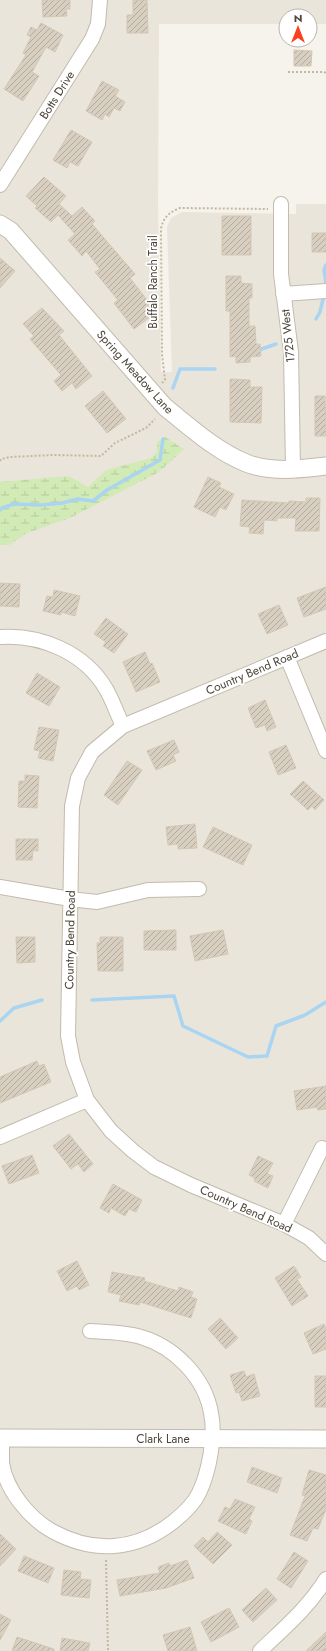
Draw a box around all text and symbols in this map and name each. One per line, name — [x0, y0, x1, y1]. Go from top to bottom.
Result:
north arrow — [278, 8, 318, 48]
text: N — [294, 10, 302, 26]
street label: Botts Drive — [35, 67, 79, 123]
street label: Buffalo Ranch Trail — [144, 235, 162, 329]
street label: 1725 West — [276, 308, 300, 364]
street label: Spring Meadow Lane — [92, 326, 178, 418]
street label: Country Bend Road — [203, 644, 301, 700]
street label: Country Bend Road — [60, 890, 80, 990]
street label: Country Bend Road — [197, 1181, 295, 1237]
street label: Clark Lane — [136, 1430, 190, 1448]

